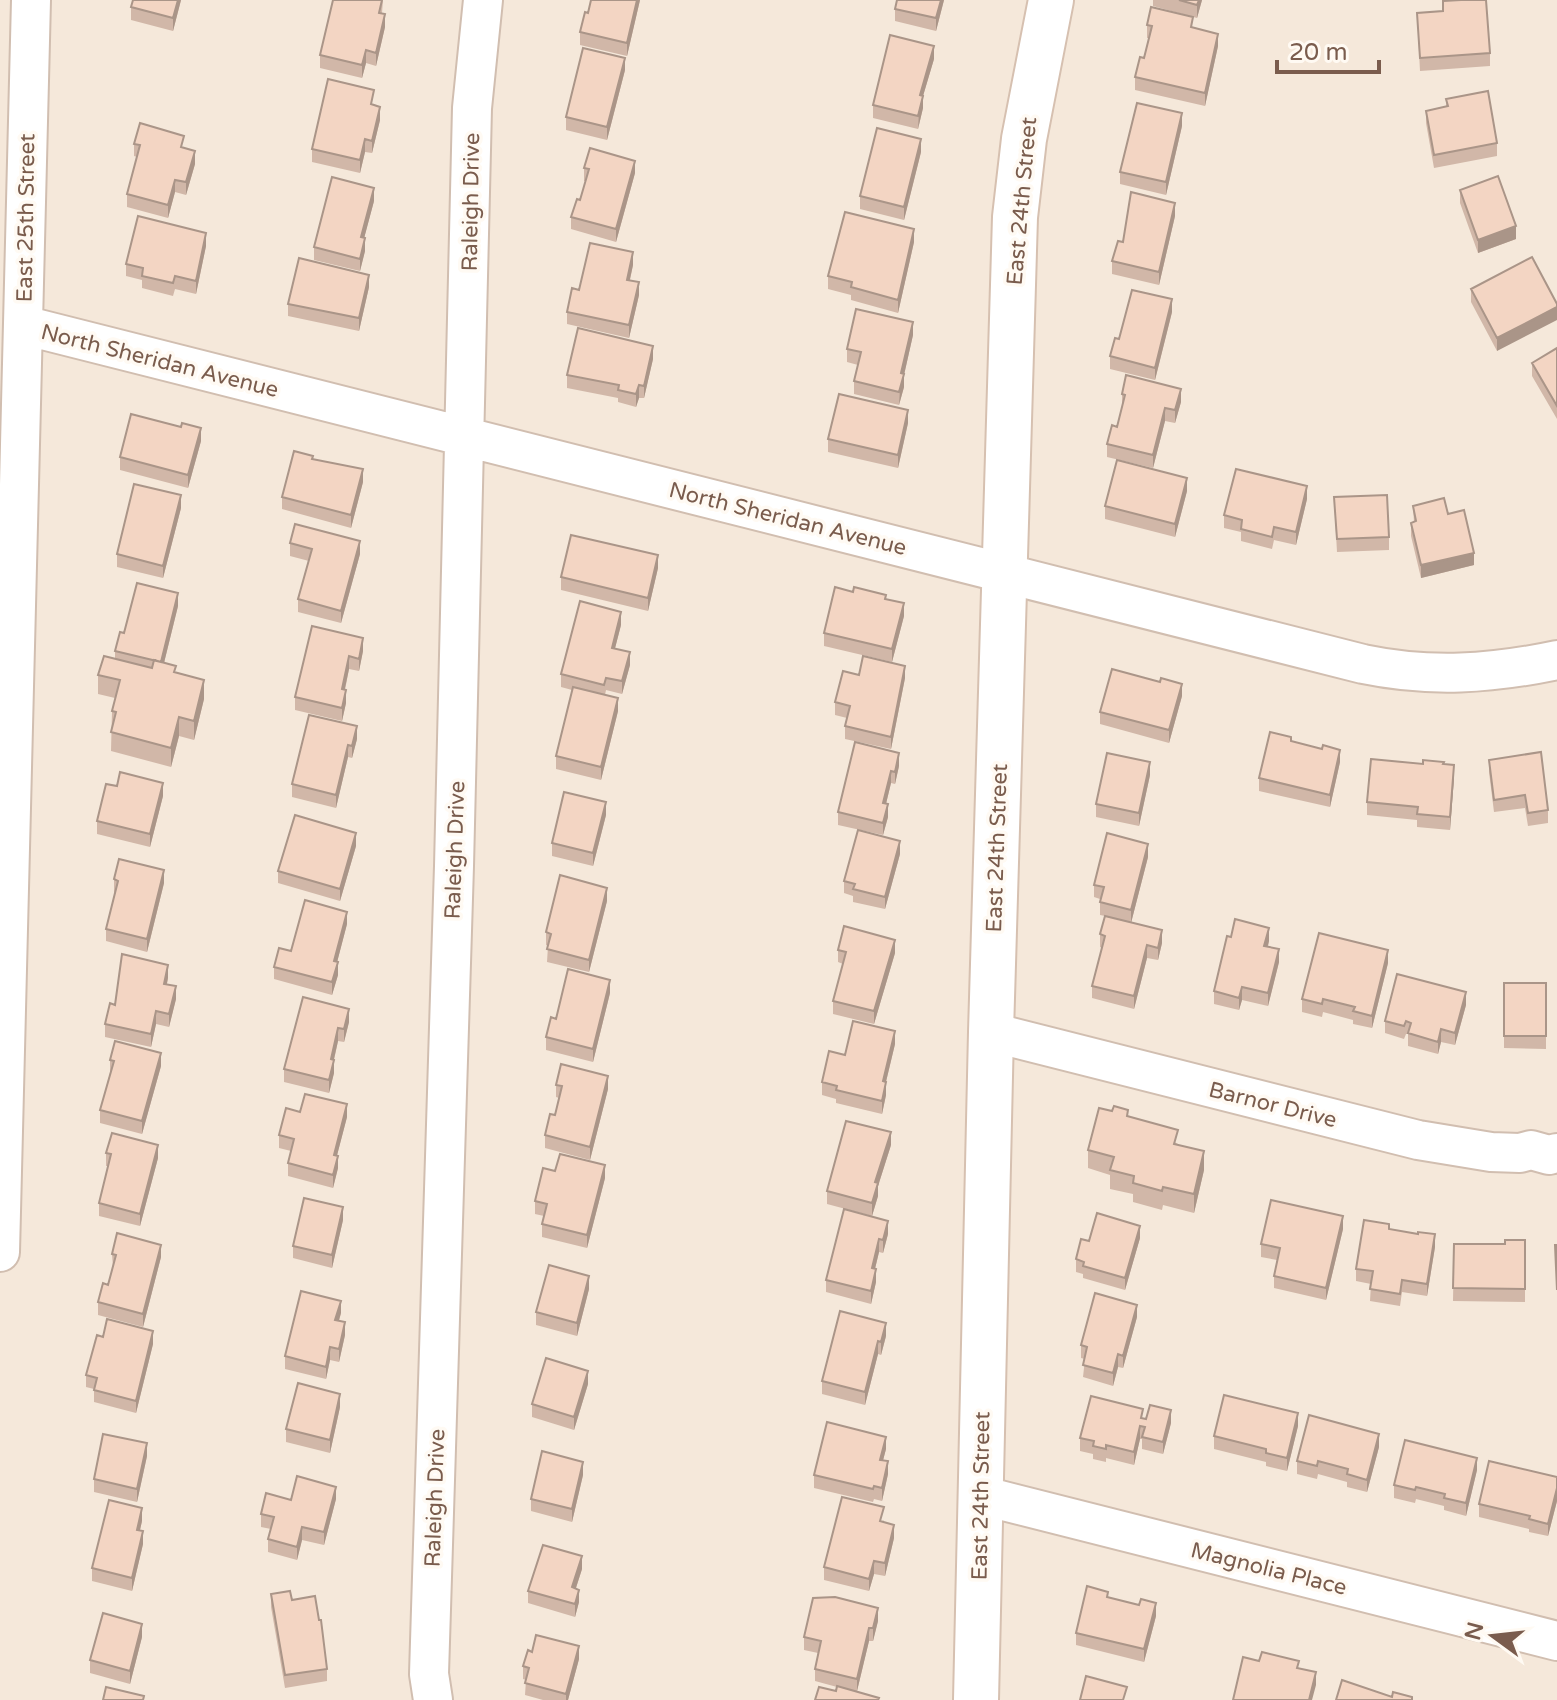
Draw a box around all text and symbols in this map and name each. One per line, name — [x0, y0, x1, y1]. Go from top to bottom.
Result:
scale bar — [1277, 24, 1379, 74]
text: 20 m — [1289, 38, 1347, 67]
street label: East 24th Street — [1002, 116, 1042, 286]
street label: Raleigh Drive — [457, 132, 485, 272]
street label: East 25th Street — [12, 133, 40, 303]
street label: North Sheridan Avenue — [38, 319, 281, 403]
street label: North Sheridan Avenue — [666, 477, 909, 561]
street label: East 24th Street — [981, 763, 1013, 933]
street label: Raleigh Drive — [440, 780, 470, 920]
street label: Barnor Drive — [1206, 1076, 1340, 1133]
street label: East 24th Street — [967, 1411, 995, 1581]
street label: Raleigh Drive — [420, 1428, 450, 1568]
street label: Magnolia Place — [1188, 1537, 1349, 1601]
north arrow — [1453, 1596, 1533, 1676]
text: N — [1460, 1619, 1489, 1643]

